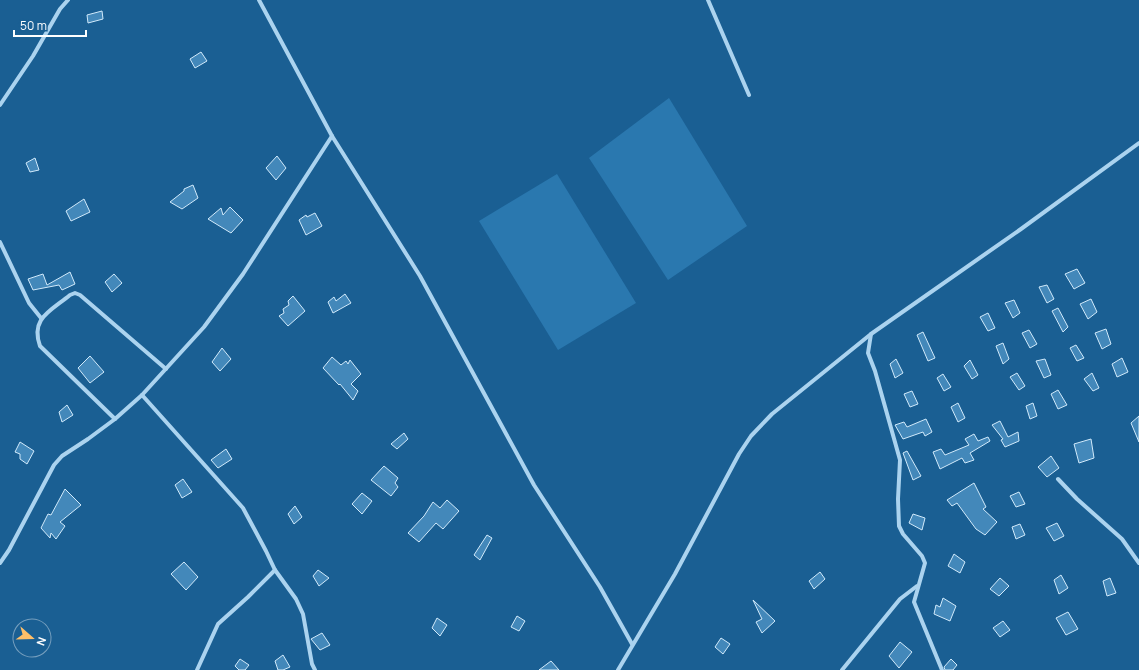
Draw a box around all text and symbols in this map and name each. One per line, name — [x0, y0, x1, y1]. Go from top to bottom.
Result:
scale bar — [14, 12, 86, 38]
text: 50 m — [20, 17, 47, 34]
north arrow — [12, 618, 52, 658]
text: N — [33, 635, 50, 648]

